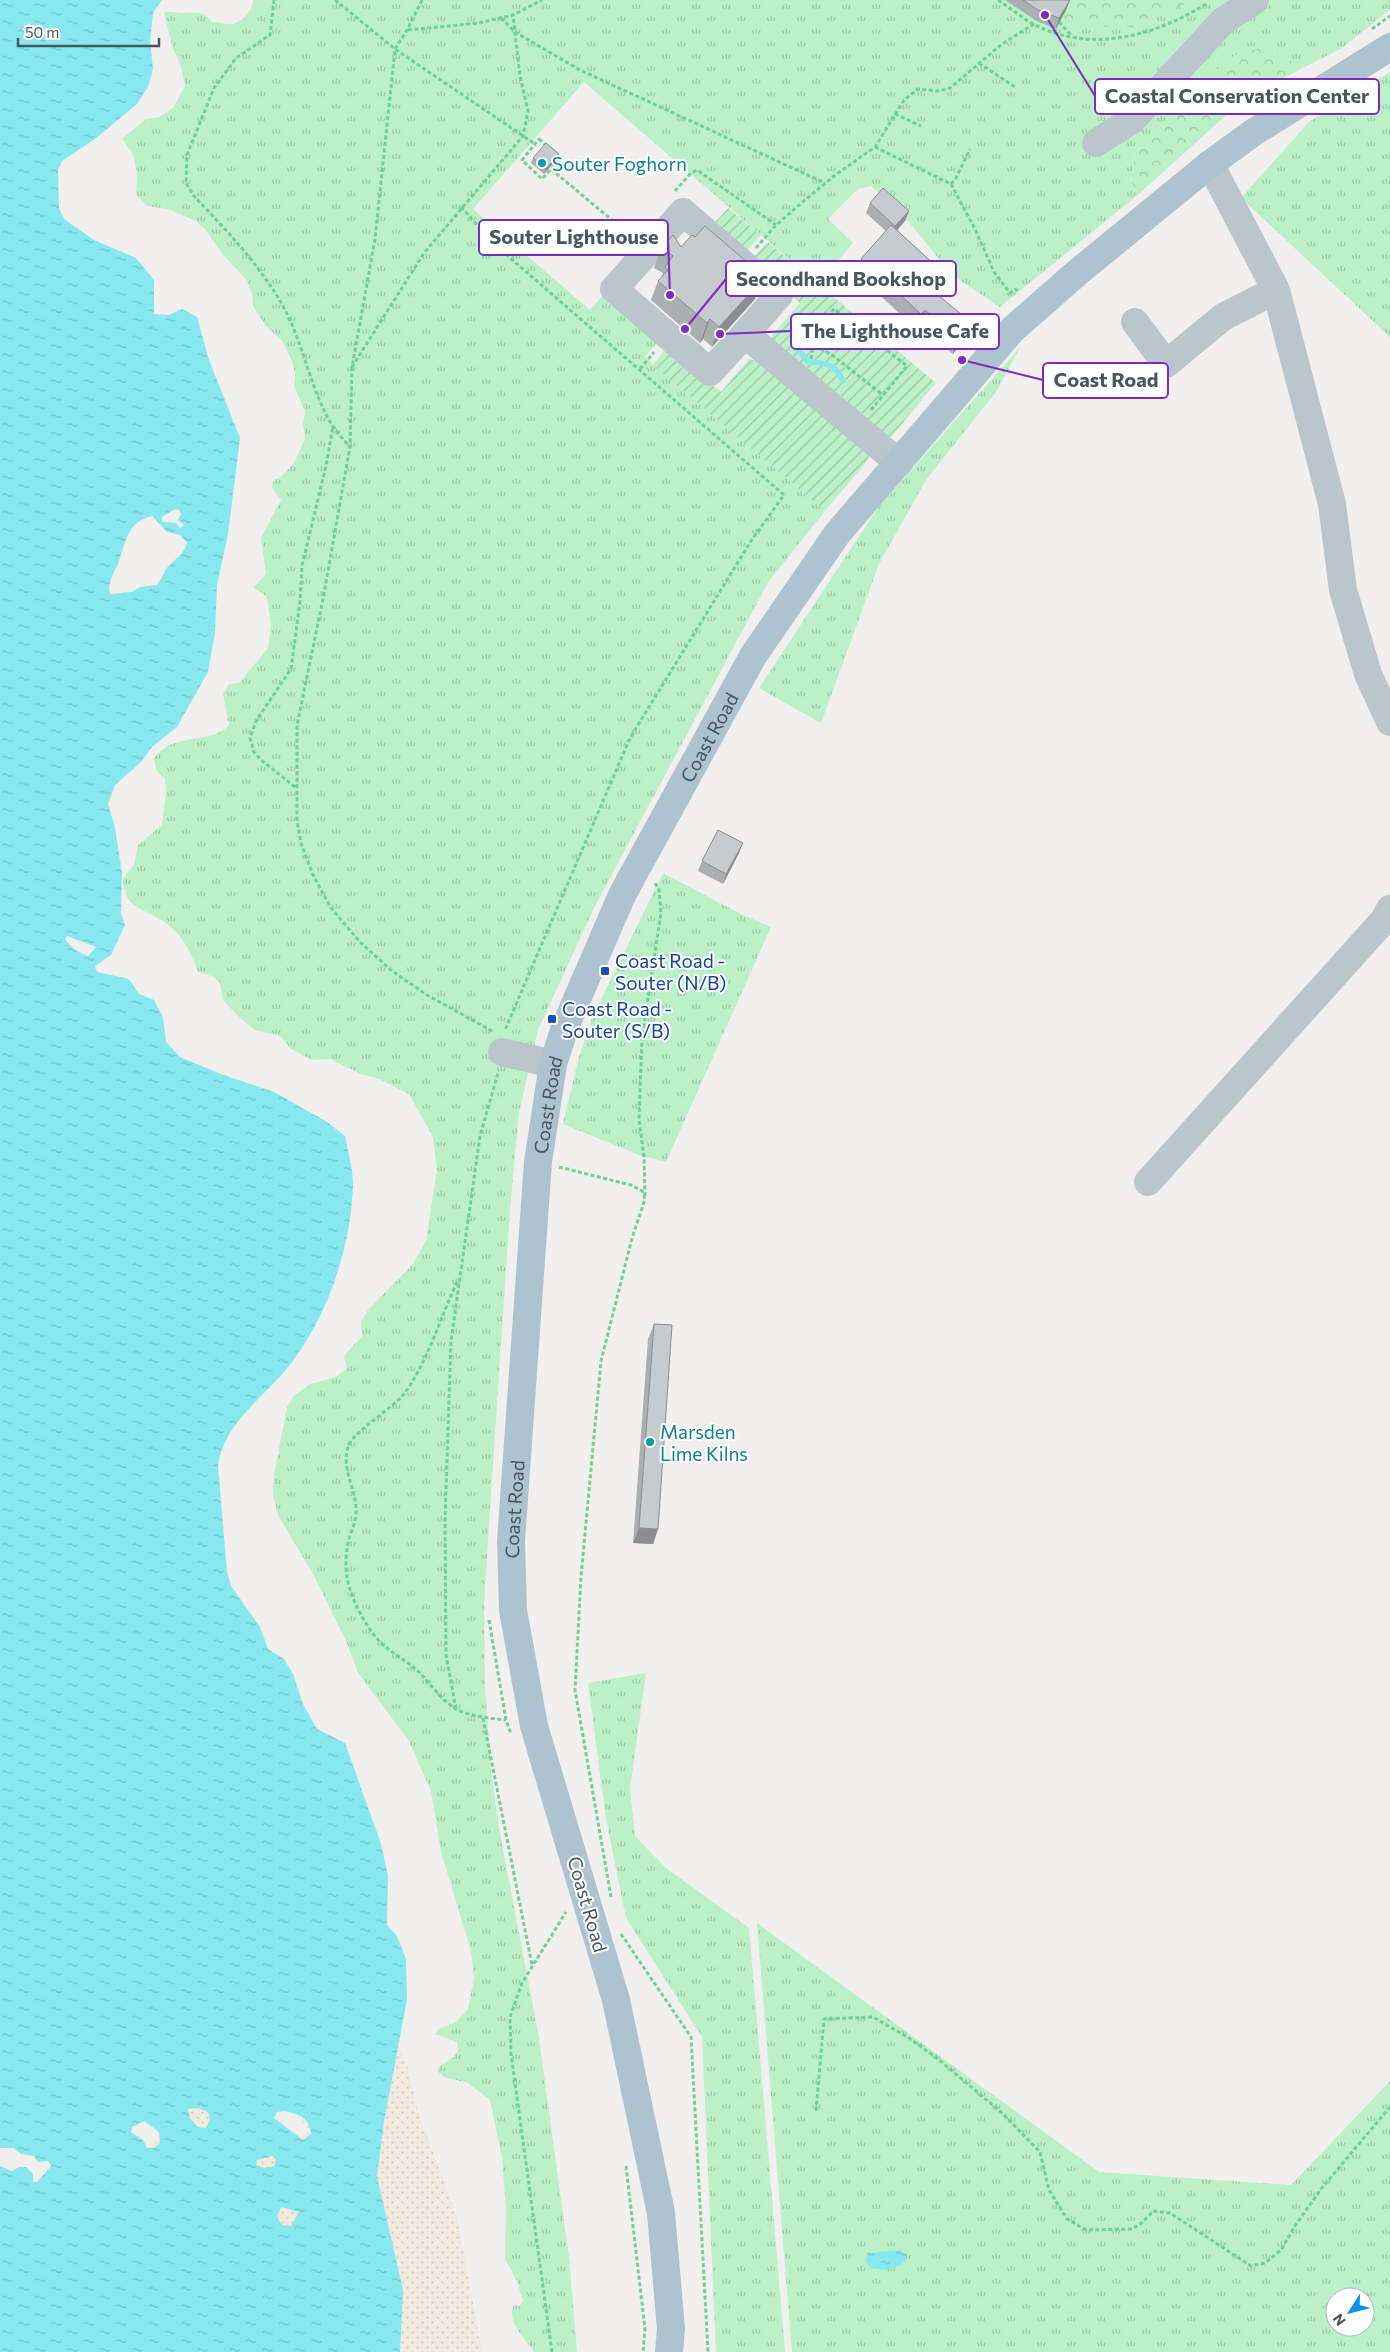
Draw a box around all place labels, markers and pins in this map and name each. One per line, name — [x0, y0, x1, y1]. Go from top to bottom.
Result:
callout: Coastal Conservation Center — [1095, 79, 1379, 114]
place label: Souter Foghorn — [552, 152, 687, 175]
marker: Souter Foghorn — [536, 157, 548, 169]
callout: Souter Lighthouse — [479, 220, 668, 255]
callout: Secondhand Bookshop — [726, 261, 956, 296]
callout: The Lighthouse Cafe — [791, 314, 999, 349]
callout: Coast Road — [1043, 363, 1168, 398]
place label: Coast Road - Souter (N/B) — [615, 949, 726, 994]
marker: Coast Road - Souter (N/B) — [599, 965, 611, 977]
place label: Coast Road - Souter (S/B) — [562, 997, 672, 1042]
marker: Coast Road - Souter (S/B) — [546, 1013, 558, 1025]
place label: Marsden Lime Kilns — [660, 1420, 748, 1465]
marker: Marsden Lime Kilns — [644, 1436, 656, 1448]

